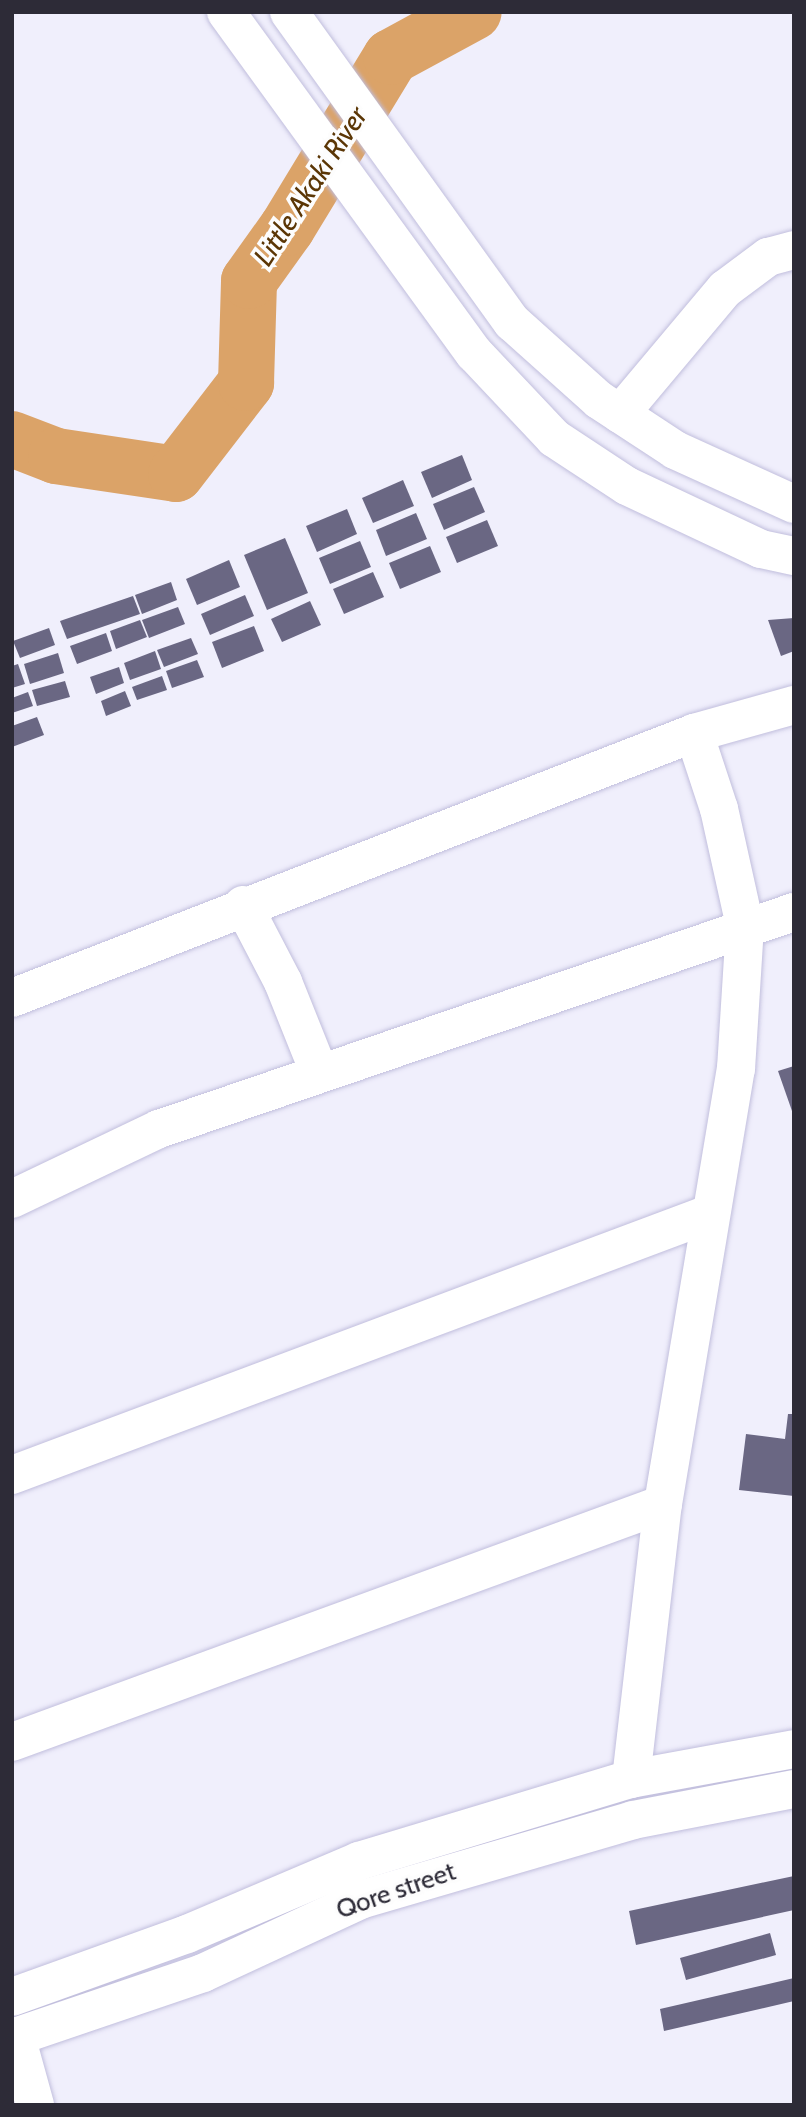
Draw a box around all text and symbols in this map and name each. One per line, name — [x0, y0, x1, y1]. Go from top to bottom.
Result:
water label: Little Akaki River — [246, 100, 374, 272]
street label: Qore street — [332, 1856, 460, 1926]

